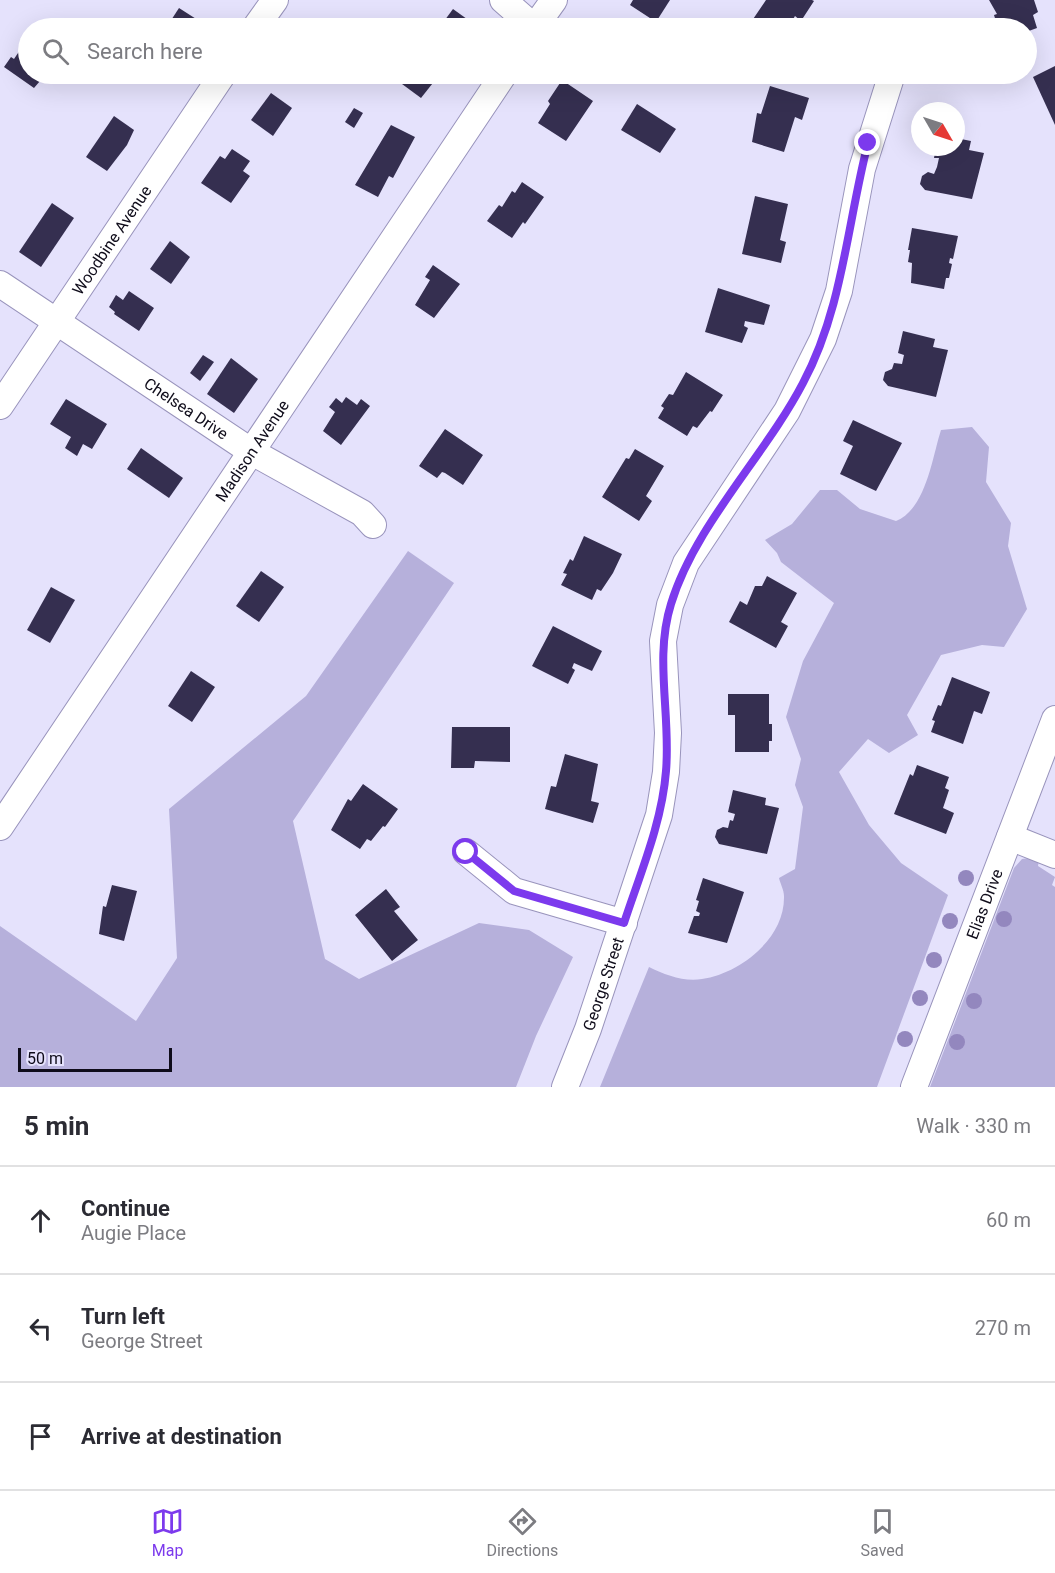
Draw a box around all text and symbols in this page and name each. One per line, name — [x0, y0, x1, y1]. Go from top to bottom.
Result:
search box — [18, 18, 1037, 84]
icon: search — [39, 35, 72, 68]
text: Search here — [87, 39, 203, 64]
north arrow — [911, 102, 965, 156]
route end — [854, 129, 880, 155]
street label: Woodbine Avenue — [68, 182, 155, 298]
street label: Chelsea Drive — [141, 373, 232, 443]
street label: Madison Avenue — [211, 396, 293, 505]
route start — [452, 838, 478, 864]
street label: Elias Drive — [962, 866, 1006, 942]
street label: George Street — [579, 935, 627, 1033]
scale bar — [18, 1045, 172, 1072]
text: 50 m — [27, 1049, 63, 1068]
text: 5 min — [24, 1111, 89, 1141]
text: Walk · 330 m — [916, 1114, 1031, 1138]
text: Continue — [81, 1196, 170, 1221]
icon: ahead — [24, 1204, 57, 1237]
text: 60 m — [986, 1208, 1031, 1232]
text: Augie Place — [81, 1221, 186, 1245]
text: Turn left — [81, 1304, 165, 1329]
icon: left — [24, 1312, 57, 1345]
text: 270 m — [975, 1316, 1031, 1340]
text: George Street — [81, 1329, 203, 1353]
icon: arrive — [24, 1420, 57, 1453]
text: Arrive at destination — [81, 1424, 282, 1449]
tab: Map — [151, 1505, 184, 1560]
tab: Directions — [486, 1505, 558, 1560]
tab: Saved — [861, 1505, 904, 1560]

